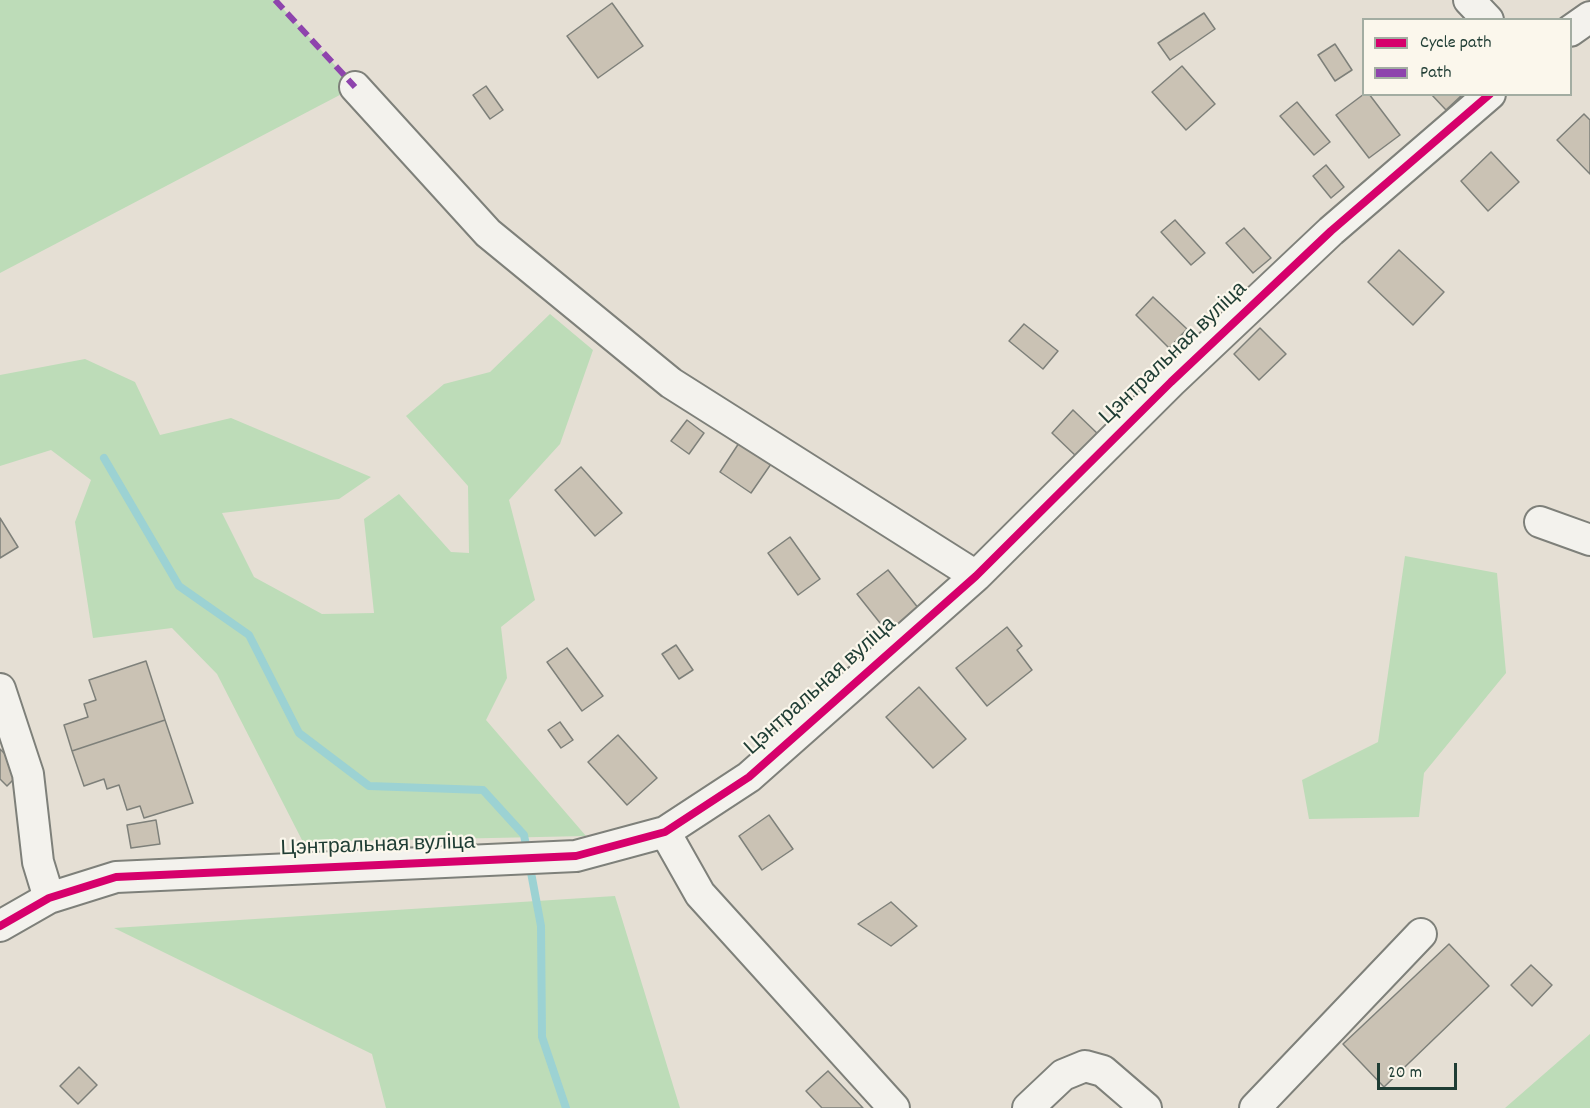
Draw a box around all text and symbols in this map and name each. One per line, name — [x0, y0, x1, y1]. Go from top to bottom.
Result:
legend — [1362, 18, 1572, 96]
text: Cycle path — [1420, 31, 1491, 56]
text: Path — [1420, 61, 1452, 86]
street label: Цэнтральная вуліца — [1096, 278, 1254, 432]
street label: Цэнтральная вуліца — [741, 613, 903, 763]
street label: Цэнтральная вуліца — [280, 832, 476, 864]
scale bar — [1380, 1051, 1460, 1089]
text: 20 m — [1388, 1061, 1422, 1086]

